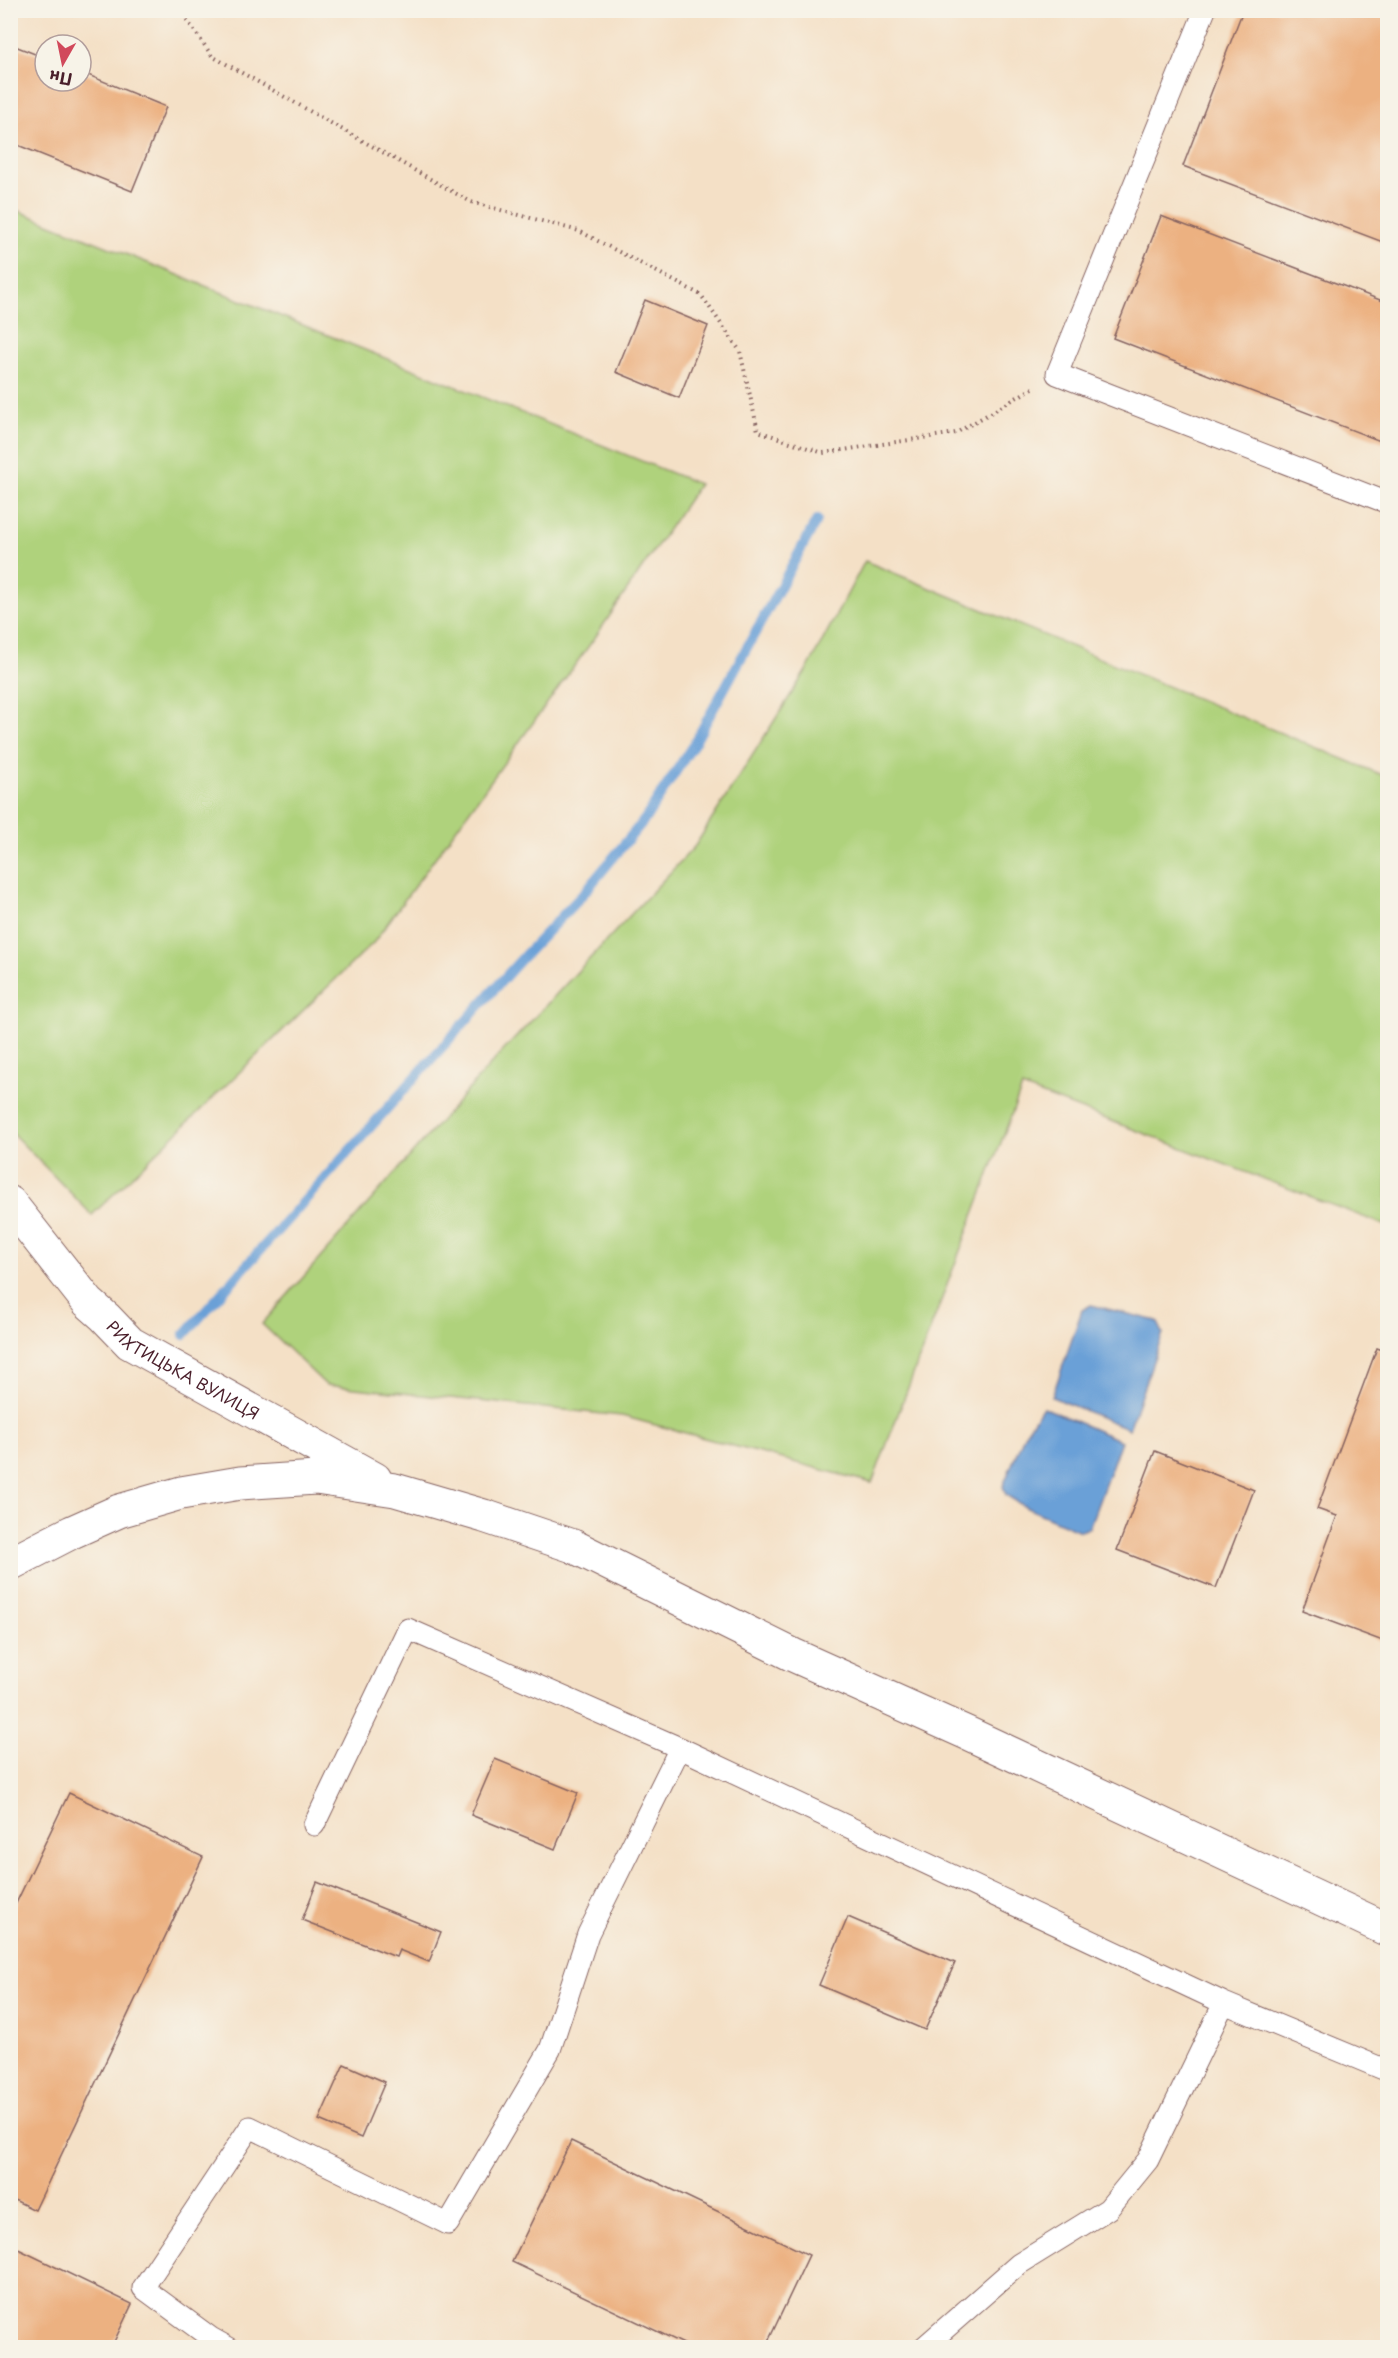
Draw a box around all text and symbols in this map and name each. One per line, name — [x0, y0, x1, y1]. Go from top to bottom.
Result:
north arrow — [33, 33, 93, 93]
text: Пн — [47, 65, 74, 92]
street label: РИХТИЦЬКА ВУЛИЦЯ — [102, 1314, 264, 1425]

